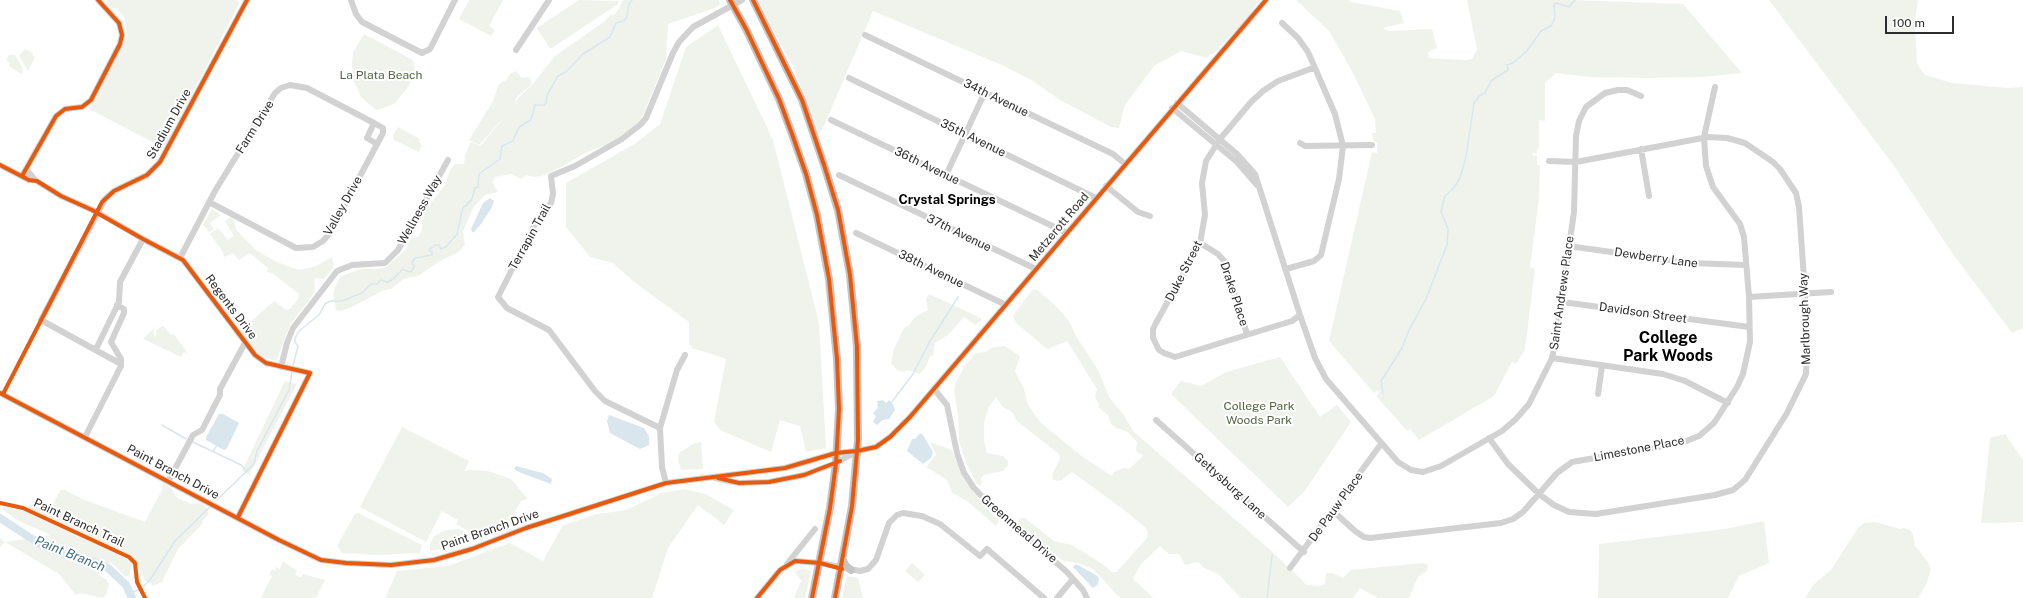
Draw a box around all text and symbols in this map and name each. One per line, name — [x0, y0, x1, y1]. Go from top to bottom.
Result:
scale bar — [1887, 8, 1956, 34]
text: 100 m — [1892, 16, 1925, 30]
park label: La Plata Beach — [340, 68, 422, 82]
street label: 34th Avenue — [961, 76, 1031, 120]
street label: Stadium Drive — [144, 86, 194, 162]
street label: Farm Drive — [233, 98, 277, 156]
street label: 35th Avenue — [938, 116, 1008, 160]
street label: 36th Avenue — [892, 144, 962, 188]
street label: Wellness Way — [395, 173, 445, 247]
street label: Valley Drive — [321, 174, 365, 238]
street label: Metzerott Road — [1026, 190, 1092, 264]
district label: Crystal Springs — [898, 192, 996, 208]
street label: Terrapin Trail — [506, 201, 554, 273]
street label: 37th Avenue — [924, 211, 994, 255]
street label: Saint Andrews Place — [1547, 235, 1577, 351]
street label: Duke Street — [1162, 238, 1206, 304]
street label: Dewberry Lane — [1613, 245, 1699, 271]
street label: 38th Avenue — [896, 247, 966, 291]
street label: Drake Place — [1217, 260, 1251, 328]
street label: Regents Drive — [202, 272, 260, 342]
street label: Marlbrough Way — [1796, 273, 1814, 365]
street label: Davidson Street — [1598, 300, 1688, 326]
district label: College Park Woods — [1623, 328, 1713, 366]
park label: College Park Woods Park — [1223, 399, 1295, 427]
street label: Limestone Place — [1592, 433, 1686, 465]
street label: Paint Branch Drive — [124, 442, 222, 502]
street label: Gettysburg Lane — [1191, 450, 1269, 522]
street label: De Pauw Place — [1306, 469, 1366, 545]
street label: Greenmead Drive — [978, 492, 1060, 566]
street label: Paint Branch Trail — [31, 496, 127, 550]
street label: Paint Branch Drive — [439, 507, 541, 553]
water label: Paint Branch — [33, 533, 107, 575]

